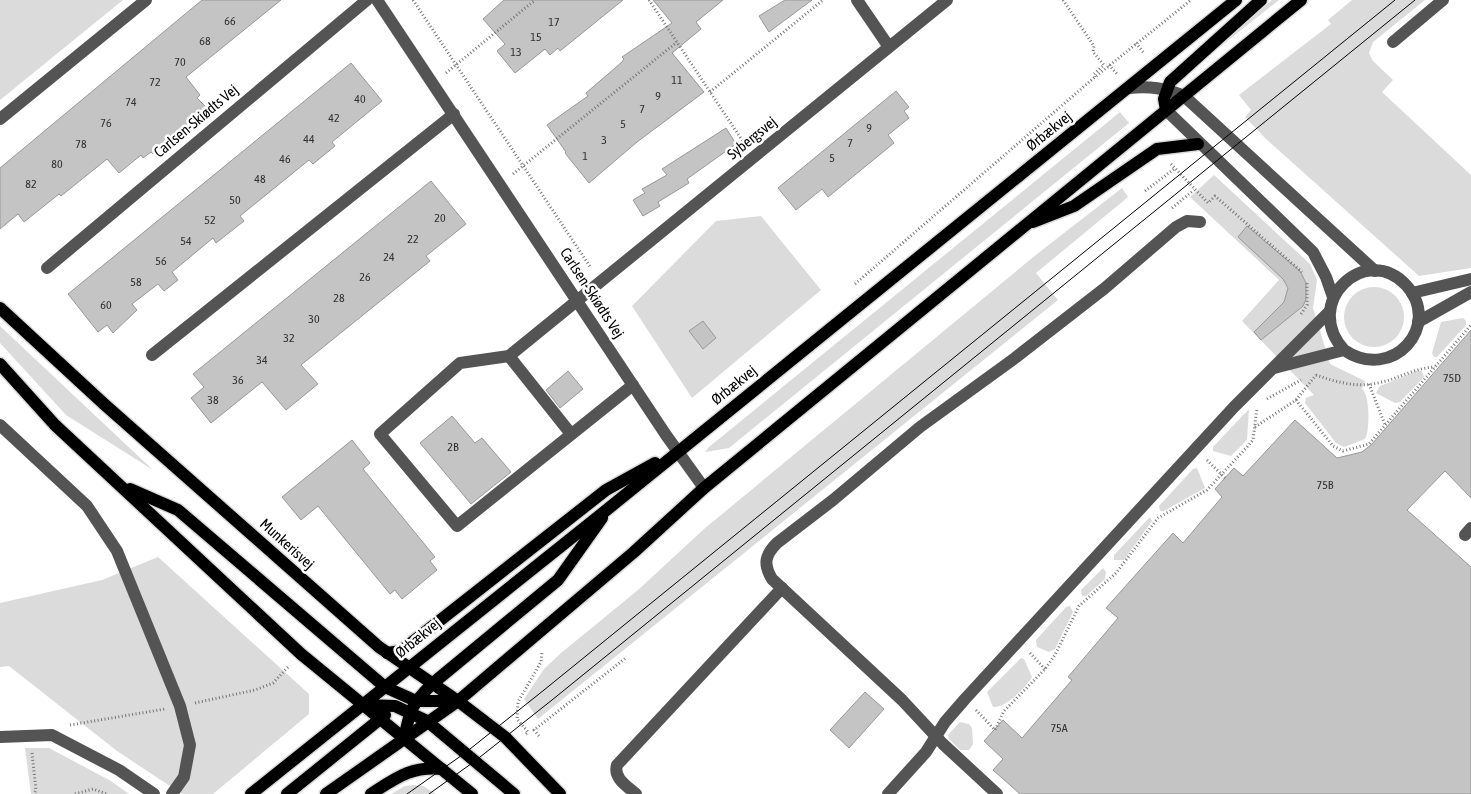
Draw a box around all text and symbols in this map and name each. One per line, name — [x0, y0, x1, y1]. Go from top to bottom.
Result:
house number: 66 — [224, 14, 236, 28]
house number: 17 — [548, 15, 560, 29]
house number: 15 — [530, 30, 542, 44]
house number: 68 — [199, 34, 211, 48]
house number: 13 — [510, 45, 522, 59]
house number: 70 — [174, 55, 186, 69]
house number: 11 — [671, 73, 683, 87]
house number: 72 — [149, 75, 161, 89]
street label: Carlsen-Skiødts Vej — [150, 81, 241, 161]
house number: 9 — [655, 89, 661, 103]
house number: 40 — [354, 92, 366, 106]
house number: 74 — [125, 95, 137, 109]
house number: 7 — [639, 102, 645, 116]
street label: Ørbækvej — [1023, 107, 1075, 154]
house number: 42 — [328, 111, 340, 125]
street label: Sybergsvej — [724, 113, 780, 163]
house number: 76 — [100, 116, 112, 130]
house number: 5 — [620, 117, 626, 131]
house number: 9 — [866, 121, 872, 135]
house number: 44 — [303, 132, 315, 146]
house number: 3 — [601, 133, 607, 147]
house number: 7 — [847, 136, 853, 150]
house number: 78 — [75, 137, 87, 151]
house number: 1 — [582, 149, 588, 163]
house number: 5 — [829, 151, 835, 165]
house number: 46 — [279, 152, 291, 166]
house number: 80 — [51, 157, 63, 171]
house number: 48 — [254, 172, 266, 186]
house number: 82 — [25, 177, 37, 191]
house number: 50 — [229, 193, 241, 207]
house number: 20 — [434, 211, 446, 225]
house number: 52 — [204, 213, 216, 227]
house number: 22 — [407, 232, 419, 246]
house number: 54 — [180, 234, 192, 248]
street label: Carlsen-Skiødts Vej — [557, 244, 628, 341]
house number: 24 — [383, 250, 395, 264]
house number: 56 — [155, 254, 167, 268]
house number: 26 — [359, 270, 371, 284]
house number: 58 — [130, 275, 142, 289]
house number: 28 — [333, 291, 345, 305]
house number: 60 — [100, 298, 112, 312]
house number: 30 — [308, 312, 320, 326]
house number: 32 — [283, 331, 295, 345]
house number: 34 — [256, 353, 268, 367]
street label: Ørbækvej — [708, 361, 760, 408]
house number: 75D — [1443, 371, 1461, 385]
house number: 36 — [232, 373, 244, 387]
house number: 38 — [207, 393, 219, 407]
house number: 2B — [447, 440, 459, 454]
house number: 75B — [1317, 478, 1334, 492]
street label: Munkerisvej — [257, 515, 318, 572]
street label: Ørbækvej — [392, 614, 444, 661]
house number: 75A — [1050, 721, 1068, 735]

